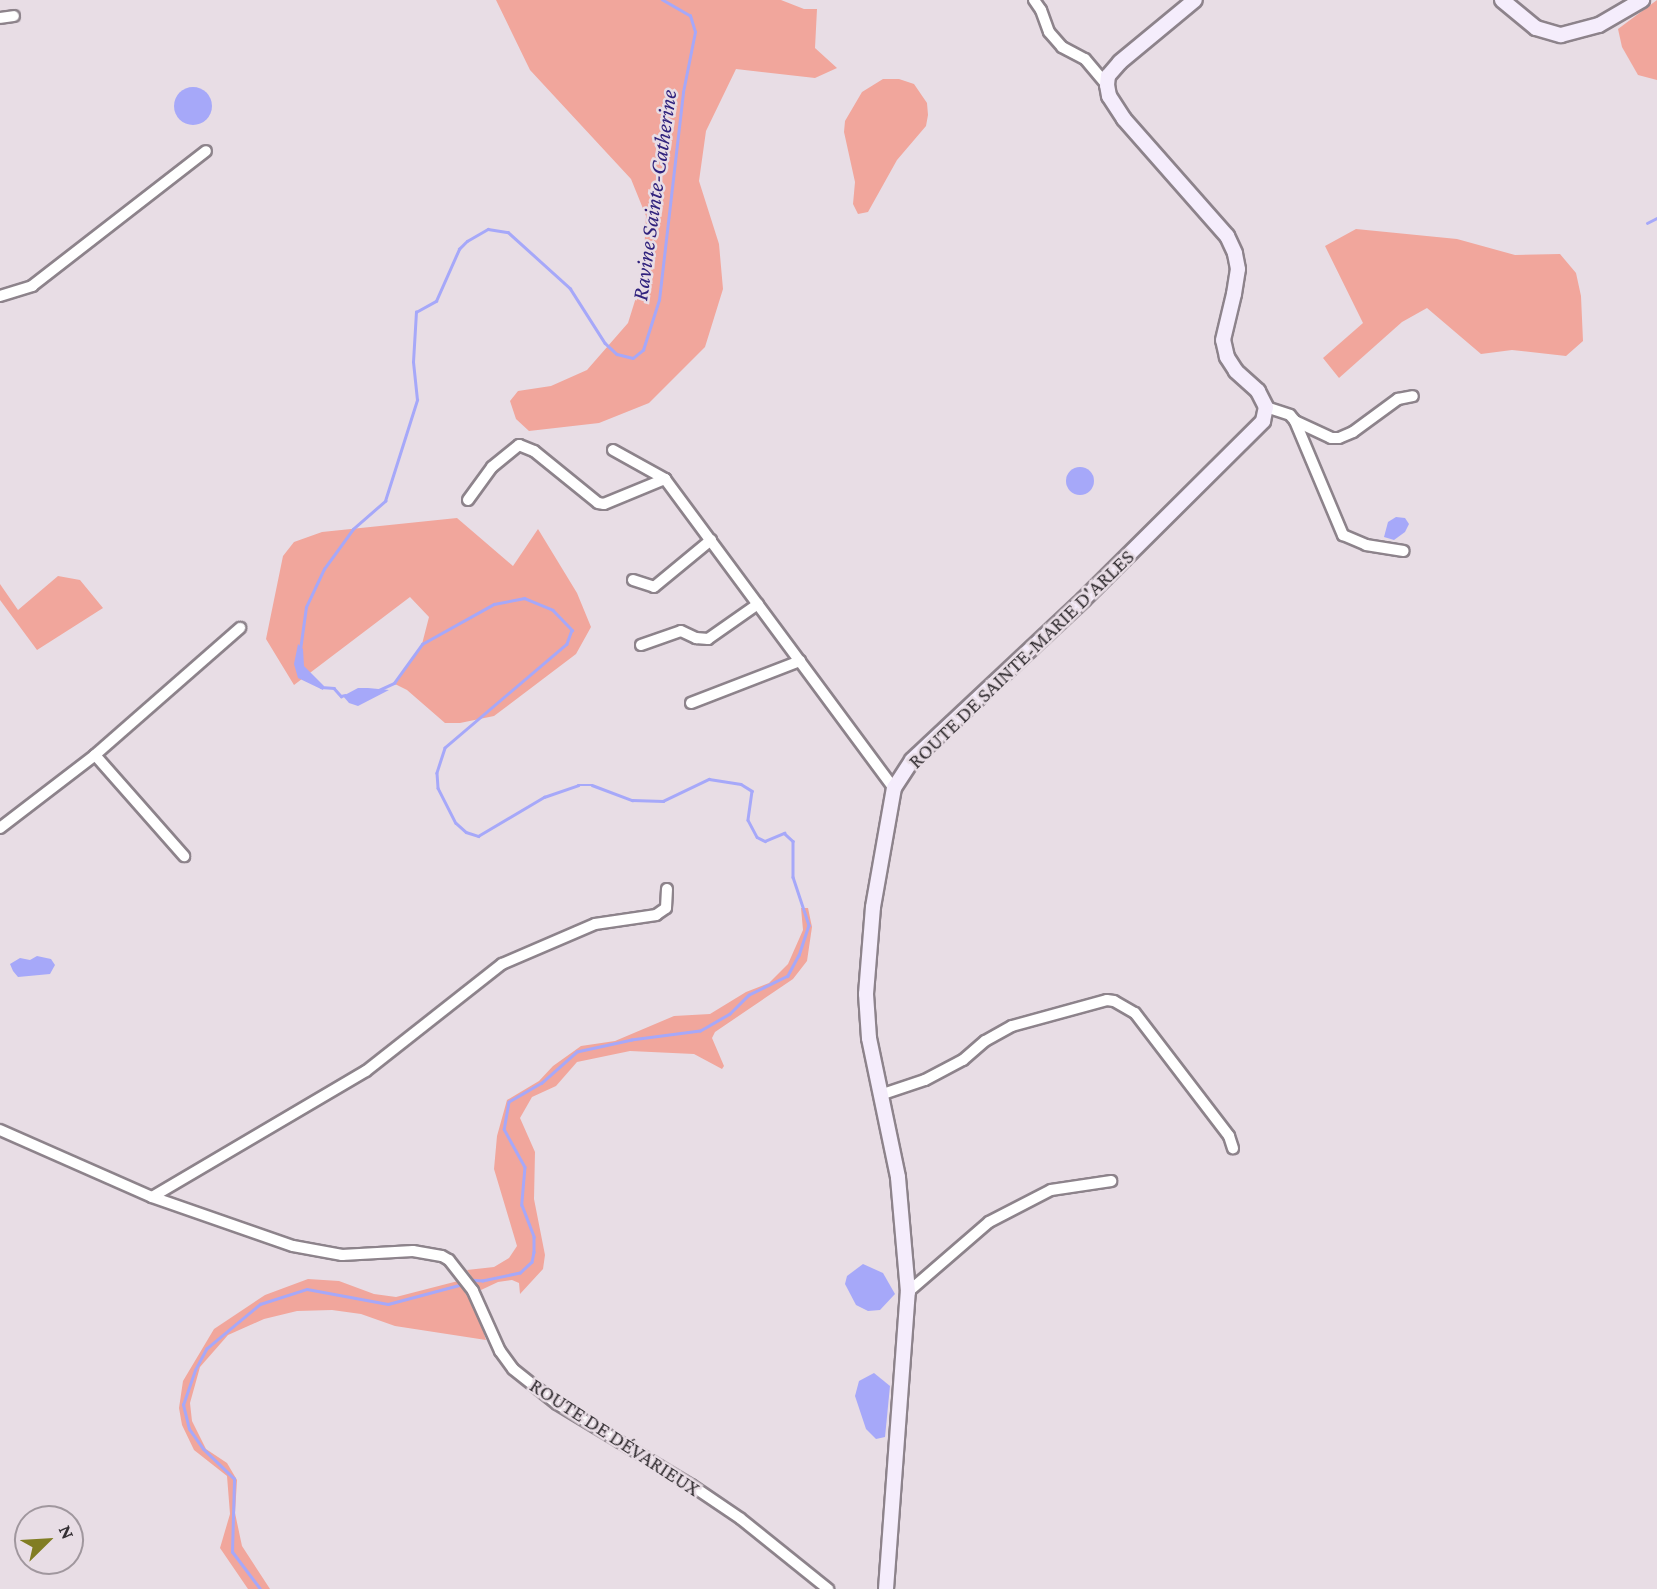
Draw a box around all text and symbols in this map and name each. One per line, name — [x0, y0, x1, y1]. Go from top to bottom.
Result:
water label: Ravine Sainte-Catherine — [626, 88, 682, 302]
street label: ROUTE DE SAINTE-MARIE D'ARLES — [903, 544, 1139, 774]
street label: ROUTE DE DÉVARIEUX — [525, 1373, 705, 1501]
north arrow — [14, 1505, 84, 1575]
text: N — [55, 1522, 79, 1542]

